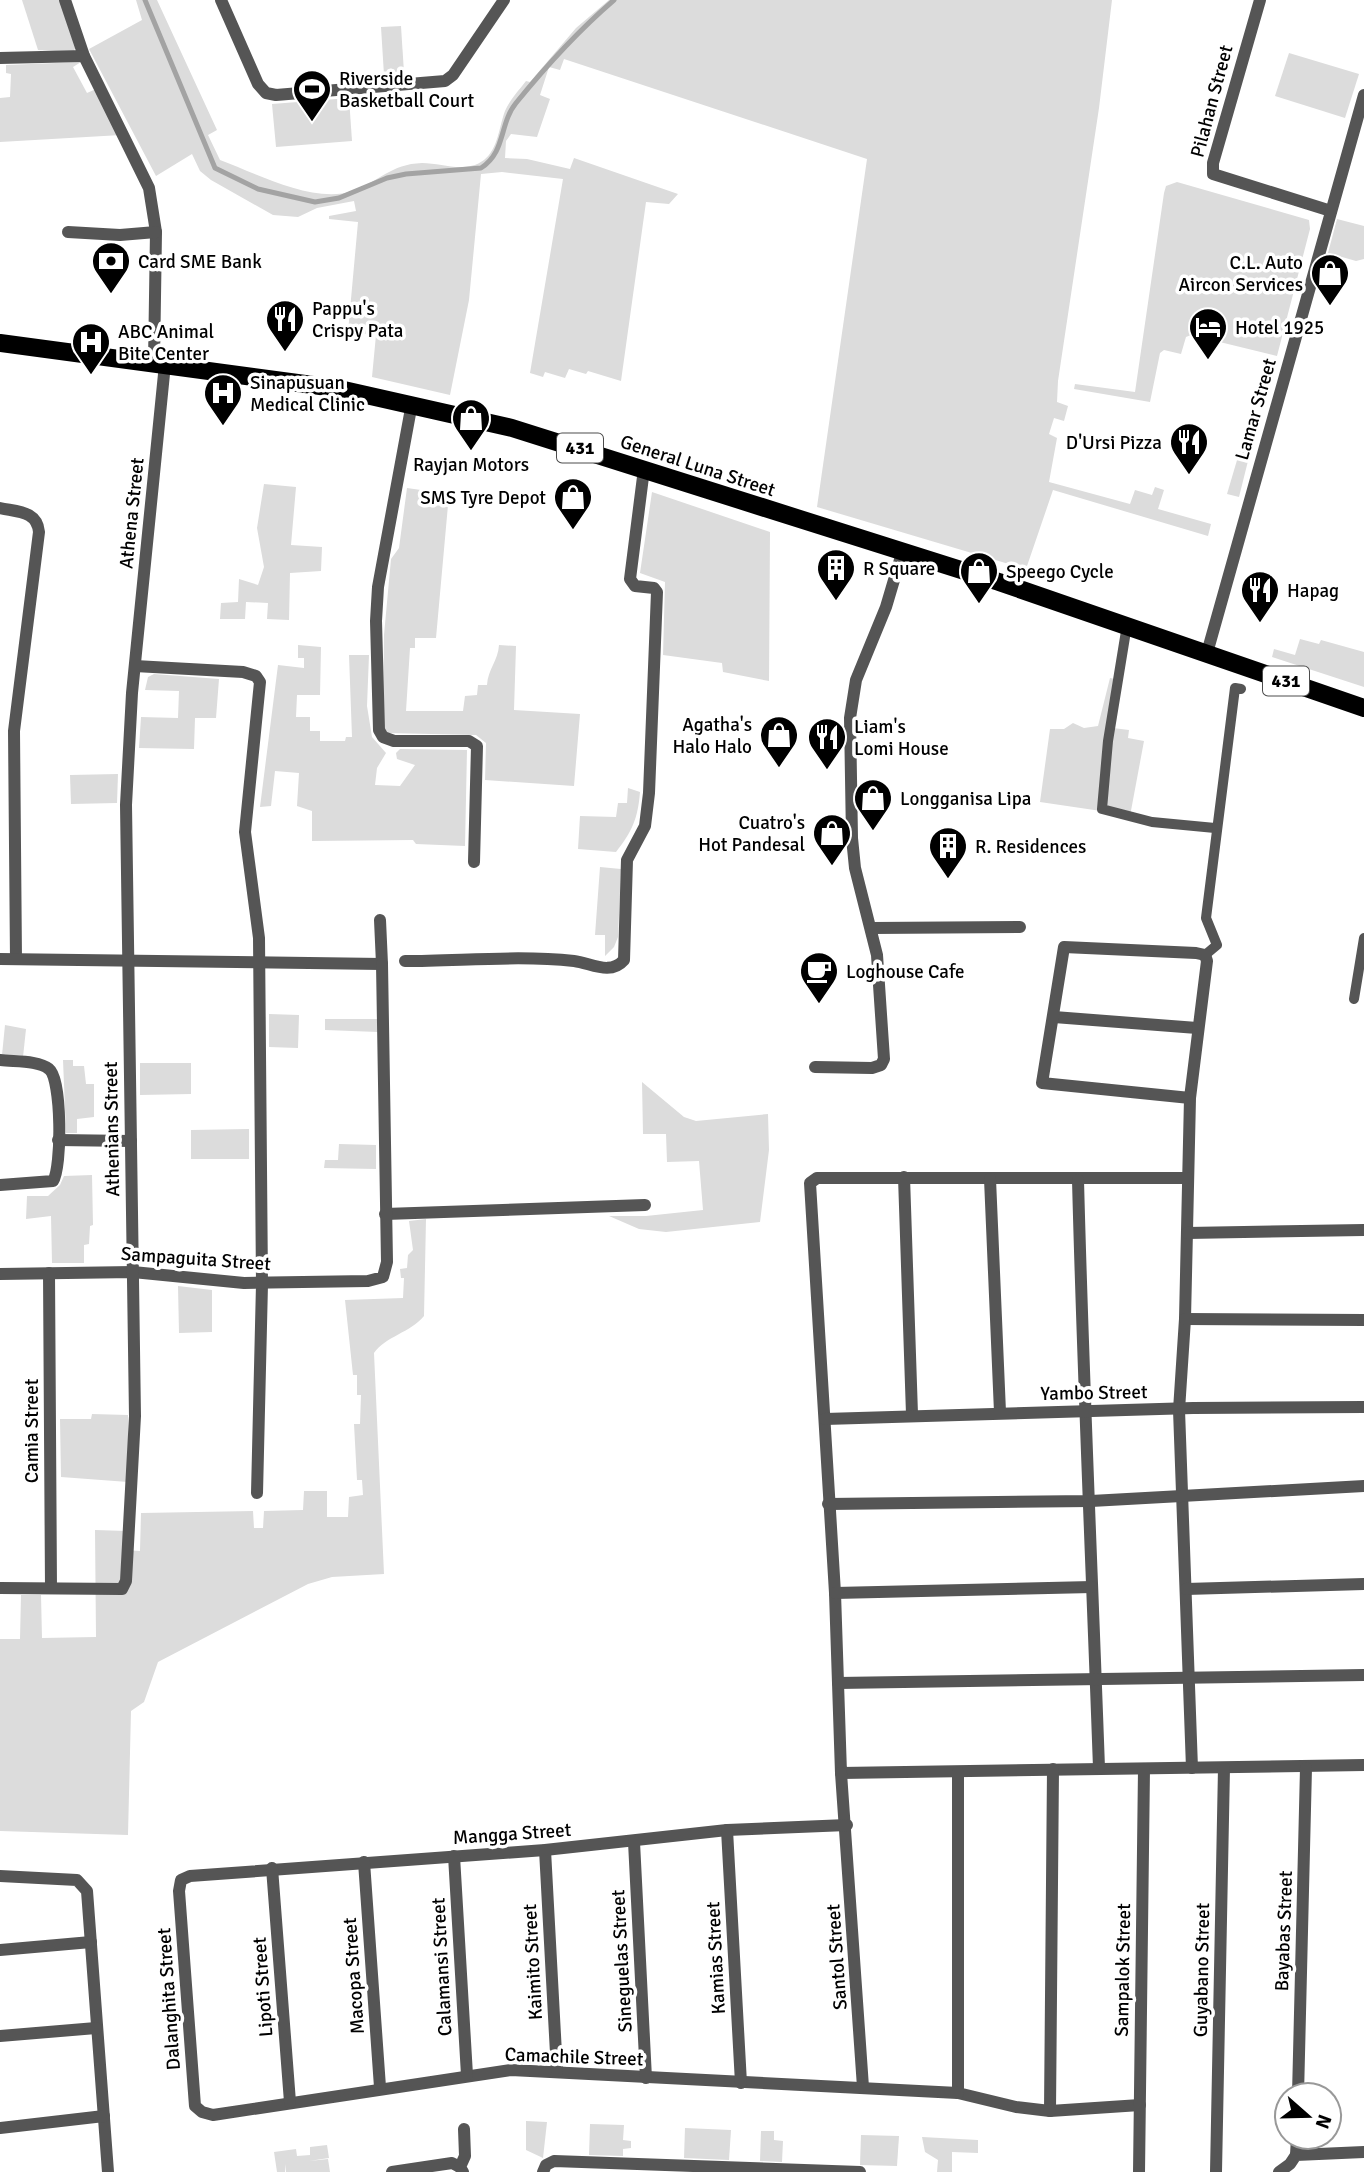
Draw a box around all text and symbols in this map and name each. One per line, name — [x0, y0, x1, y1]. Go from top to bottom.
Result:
street label: Pilahan Street — [1185, 42, 1239, 160]
place label: Riverside Basketball Court — [339, 67, 475, 113]
sports icon: Riverside Basketball Court — [291, 68, 333, 123]
bank icon: Card SME Bank — [90, 240, 132, 295]
place label: Card SME Bank — [138, 250, 262, 274]
place label: C.L. Auto Aircon Services — [1178, 251, 1303, 297]
shop icon: C.L. Auto Aircon Services — [1309, 252, 1351, 307]
place label: Pappu's Crispy Pata — [312, 297, 404, 343]
restaurant icon: Pappu's Crispy Pata — [264, 298, 306, 353]
hotel icon: Hotel 1925 — [1187, 306, 1229, 361]
place label: Hotel 1925 — [1235, 316, 1324, 340]
place label: ABC Animal Bite Center — [118, 320, 214, 366]
hospital icon: ABC Animal Bite Center — [70, 321, 112, 376]
street label: Lamar Street — [1230, 355, 1282, 463]
place label: Sinapusuan Medical Clinic — [250, 371, 365, 417]
hospital icon: Sinapusuan Medical Clinic — [202, 372, 244, 427]
shop icon: Rayjan Motors — [450, 397, 492, 452]
restaurant icon: D'Ursi Pizza — [1168, 421, 1210, 476]
street label: General Luna Street — [617, 430, 778, 502]
place label: D'Ursi Pizza — [1066, 431, 1162, 455]
road number: 431 — [557, 434, 603, 462]
place label: Rayjan Motors — [413, 453, 529, 477]
street label: Athena Street — [114, 456, 150, 570]
shop icon: SMS Tyre Depot — [552, 476, 594, 531]
place label: SMS Tyre Depot — [420, 486, 546, 510]
building icon: R Square — [815, 547, 857, 602]
shop icon: Speego Cycle — [958, 550, 1000, 605]
place label: R Square — [863, 557, 935, 581]
place label: Speego Cycle — [1006, 560, 1114, 584]
restaurant icon: Hapag — [1239, 569, 1281, 624]
place label: Hapag — [1287, 579, 1339, 603]
road number: 431 — [1263, 666, 1309, 696]
place label: Agatha's Halo Halo — [672, 713, 752, 759]
shop icon: Agatha's Halo Halo — [758, 714, 800, 769]
place label: Liam's Lomi House — [854, 715, 949, 761]
restaurant icon: Liam's Lomi House — [806, 716, 848, 771]
shop icon: Longganisa Lipa — [852, 777, 894, 832]
place label: Longganisa Lipa — [900, 787, 1031, 811]
place label: Cuatro's Hot Pandesal — [698, 811, 805, 857]
shop icon: Cuatro's Hot Pandesal — [811, 812, 853, 867]
building icon: R. Residences — [927, 825, 969, 880]
place label: R. Residences — [975, 835, 1086, 859]
cafe icon: Loghouse Cafe — [798, 950, 840, 1005]
place label: Loghouse Cafe — [846, 960, 965, 984]
street label: Athenians Street — [99, 1061, 125, 1197]
street label: Sampaguita Street — [120, 1242, 272, 1276]
street label: Camia Street — [20, 1378, 44, 1483]
street label: Yambo Street — [1040, 1380, 1148, 1406]
street label: Mangga Street — [452, 1818, 572, 1850]
street label: Bayabas Street — [1270, 1870, 1298, 1992]
street label: Sineguelas Street — [606, 1889, 638, 2033]
street label: Calamansi Street — [426, 1897, 458, 2037]
street label: Kamias Street — [701, 1901, 731, 2015]
street label: Guyabano Street — [1189, 1902, 1215, 2037]
street label: Kaimito Street — [518, 1903, 548, 2021]
street label: Santol Street — [821, 1903, 853, 2011]
street label: Sampalok Street — [1110, 1903, 1136, 2037]
street label: Macopa Street — [338, 1916, 370, 2035]
street label: Dalanghita Street — [152, 1927, 186, 2071]
street label: Lipoti Street — [248, 1936, 278, 2038]
street label: Camachile Street — [504, 2043, 644, 2071]
north arrow — [1273, 2081, 1343, 2151]
text: N — [1309, 2111, 1337, 2132]

